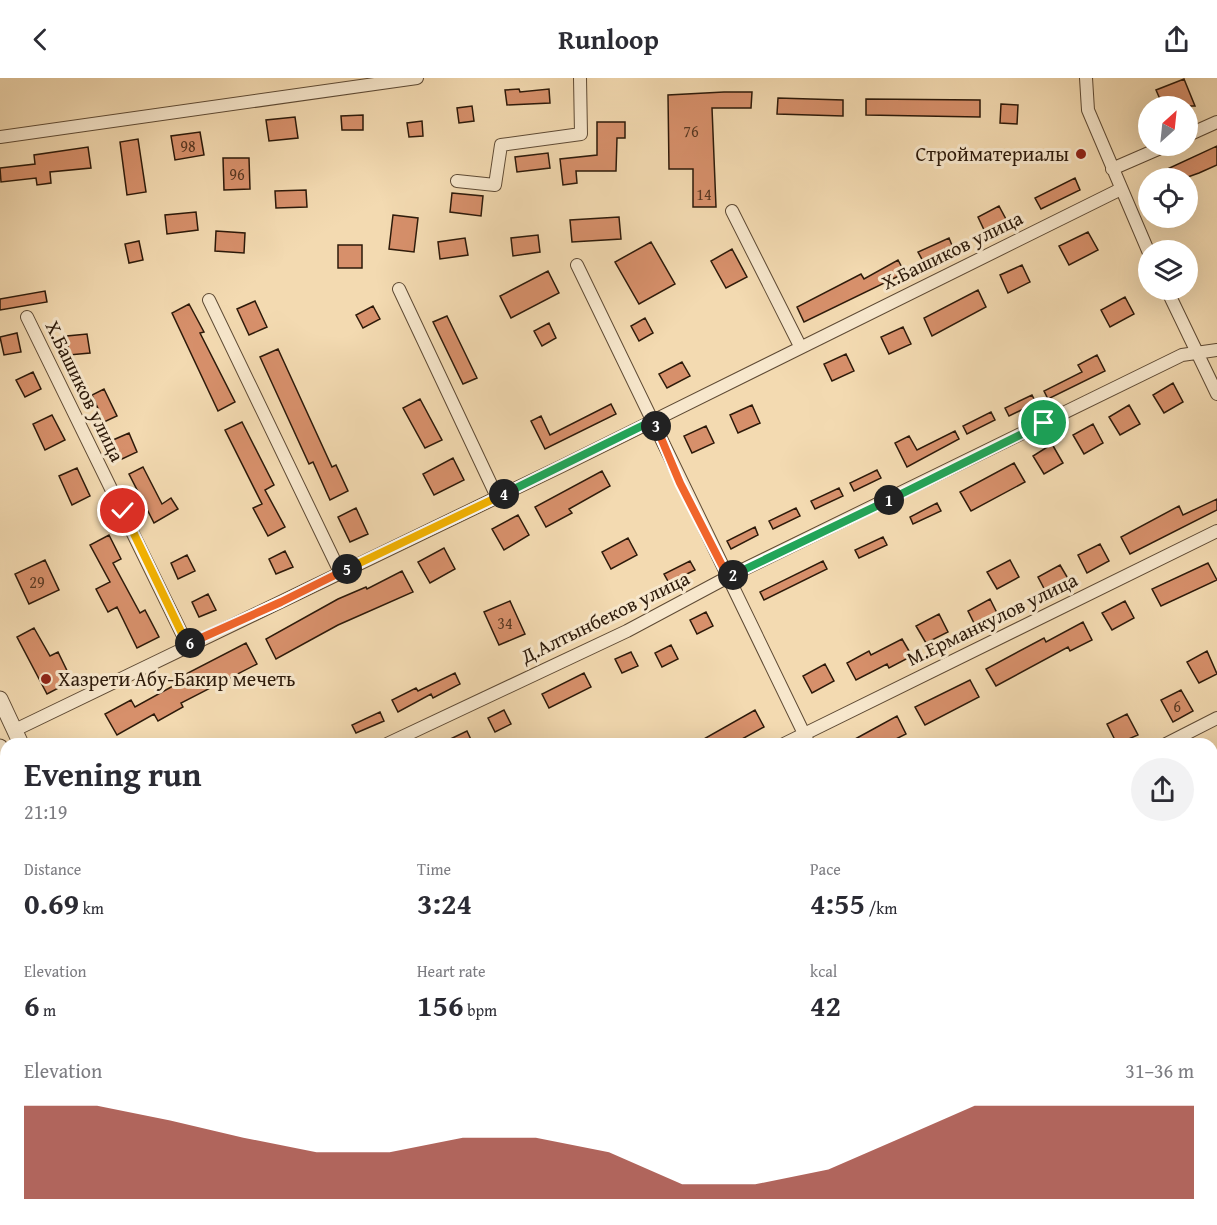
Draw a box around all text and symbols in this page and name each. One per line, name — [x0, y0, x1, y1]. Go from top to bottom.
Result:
text: Runloop — [558, 19, 659, 59]
icon: back — [24, 23, 57, 56]
icon: share — [1160, 23, 1193, 56]
north arrow — [1138, 96, 1198, 156]
map controls — [1138, 96, 1198, 300]
house number: 76 — [683, 119, 699, 143]
house number: 98 — [180, 134, 196, 158]
place label: Стройматериалы — [916, 139, 1069, 168]
marker: Стройматериалы — [1074, 147, 1088, 161]
house number: 96 — [229, 162, 245, 186]
button: locate — [1138, 168, 1198, 228]
house number: 14 — [696, 182, 712, 206]
street label: Х.Башиков улица — [876, 203, 1028, 296]
button: layers — [1138, 240, 1198, 300]
street label: Х.Башиков улица — [39, 315, 132, 467]
pin — [1018, 397, 1069, 448]
icon: arrive — [1027, 406, 1060, 439]
pin: 3 — [641, 411, 671, 441]
text: 3 — [652, 414, 660, 438]
pin: 4 — [489, 479, 519, 509]
text: 4 — [500, 482, 508, 506]
pin — [97, 485, 148, 536]
pin: 1 — [874, 485, 904, 515]
text: 1 — [885, 488, 893, 512]
icon: check — [106, 494, 139, 527]
pin: 5 — [332, 554, 362, 584]
text: 5 — [343, 557, 351, 581]
pin: 2 — [718, 560, 748, 590]
street label: Д.Алтынбеков улица — [515, 563, 694, 670]
text: 2 — [729, 563, 737, 587]
street label: М.Ерманкулов улица — [901, 564, 1083, 673]
house number: 29 — [29, 570, 45, 594]
house number: 34 — [497, 611, 513, 635]
pin: 6 — [175, 628, 205, 658]
text: 6 — [186, 631, 194, 655]
place label: Хазрети Абу-Бакир мечеть — [58, 664, 295, 693]
marker: Хазрети Абу-Бакир мечеть — [39, 672, 53, 686]
house number: 6 — [1173, 694, 1181, 718]
text: Evening run — [24, 750, 201, 798]
button: share — [1131, 758, 1194, 821]
text: 21:19 — [24, 797, 67, 826]
text: Distance — [24, 857, 81, 881]
text: Time — [417, 857, 451, 881]
text: Pace — [810, 857, 841, 881]
text: 0.69 — [24, 881, 79, 925]
text: 3:24 — [417, 881, 472, 925]
text: 4:55 — [810, 881, 865, 925]
text: km — [79, 896, 104, 920]
text: /km — [865, 896, 897, 920]
text: Elevation — [24, 959, 87, 983]
text: Heart rate — [417, 959, 486, 983]
text: kcal — [810, 959, 837, 983]
text: 6 — [24, 983, 40, 1027]
text: 156 — [417, 983, 464, 1027]
text: 42 — [810, 983, 841, 1027]
text: m — [40, 998, 56, 1022]
text: bpm — [464, 998, 497, 1022]
text: Elevation — [24, 1056, 102, 1085]
text: 31–36 m — [1125, 1056, 1194, 1085]

